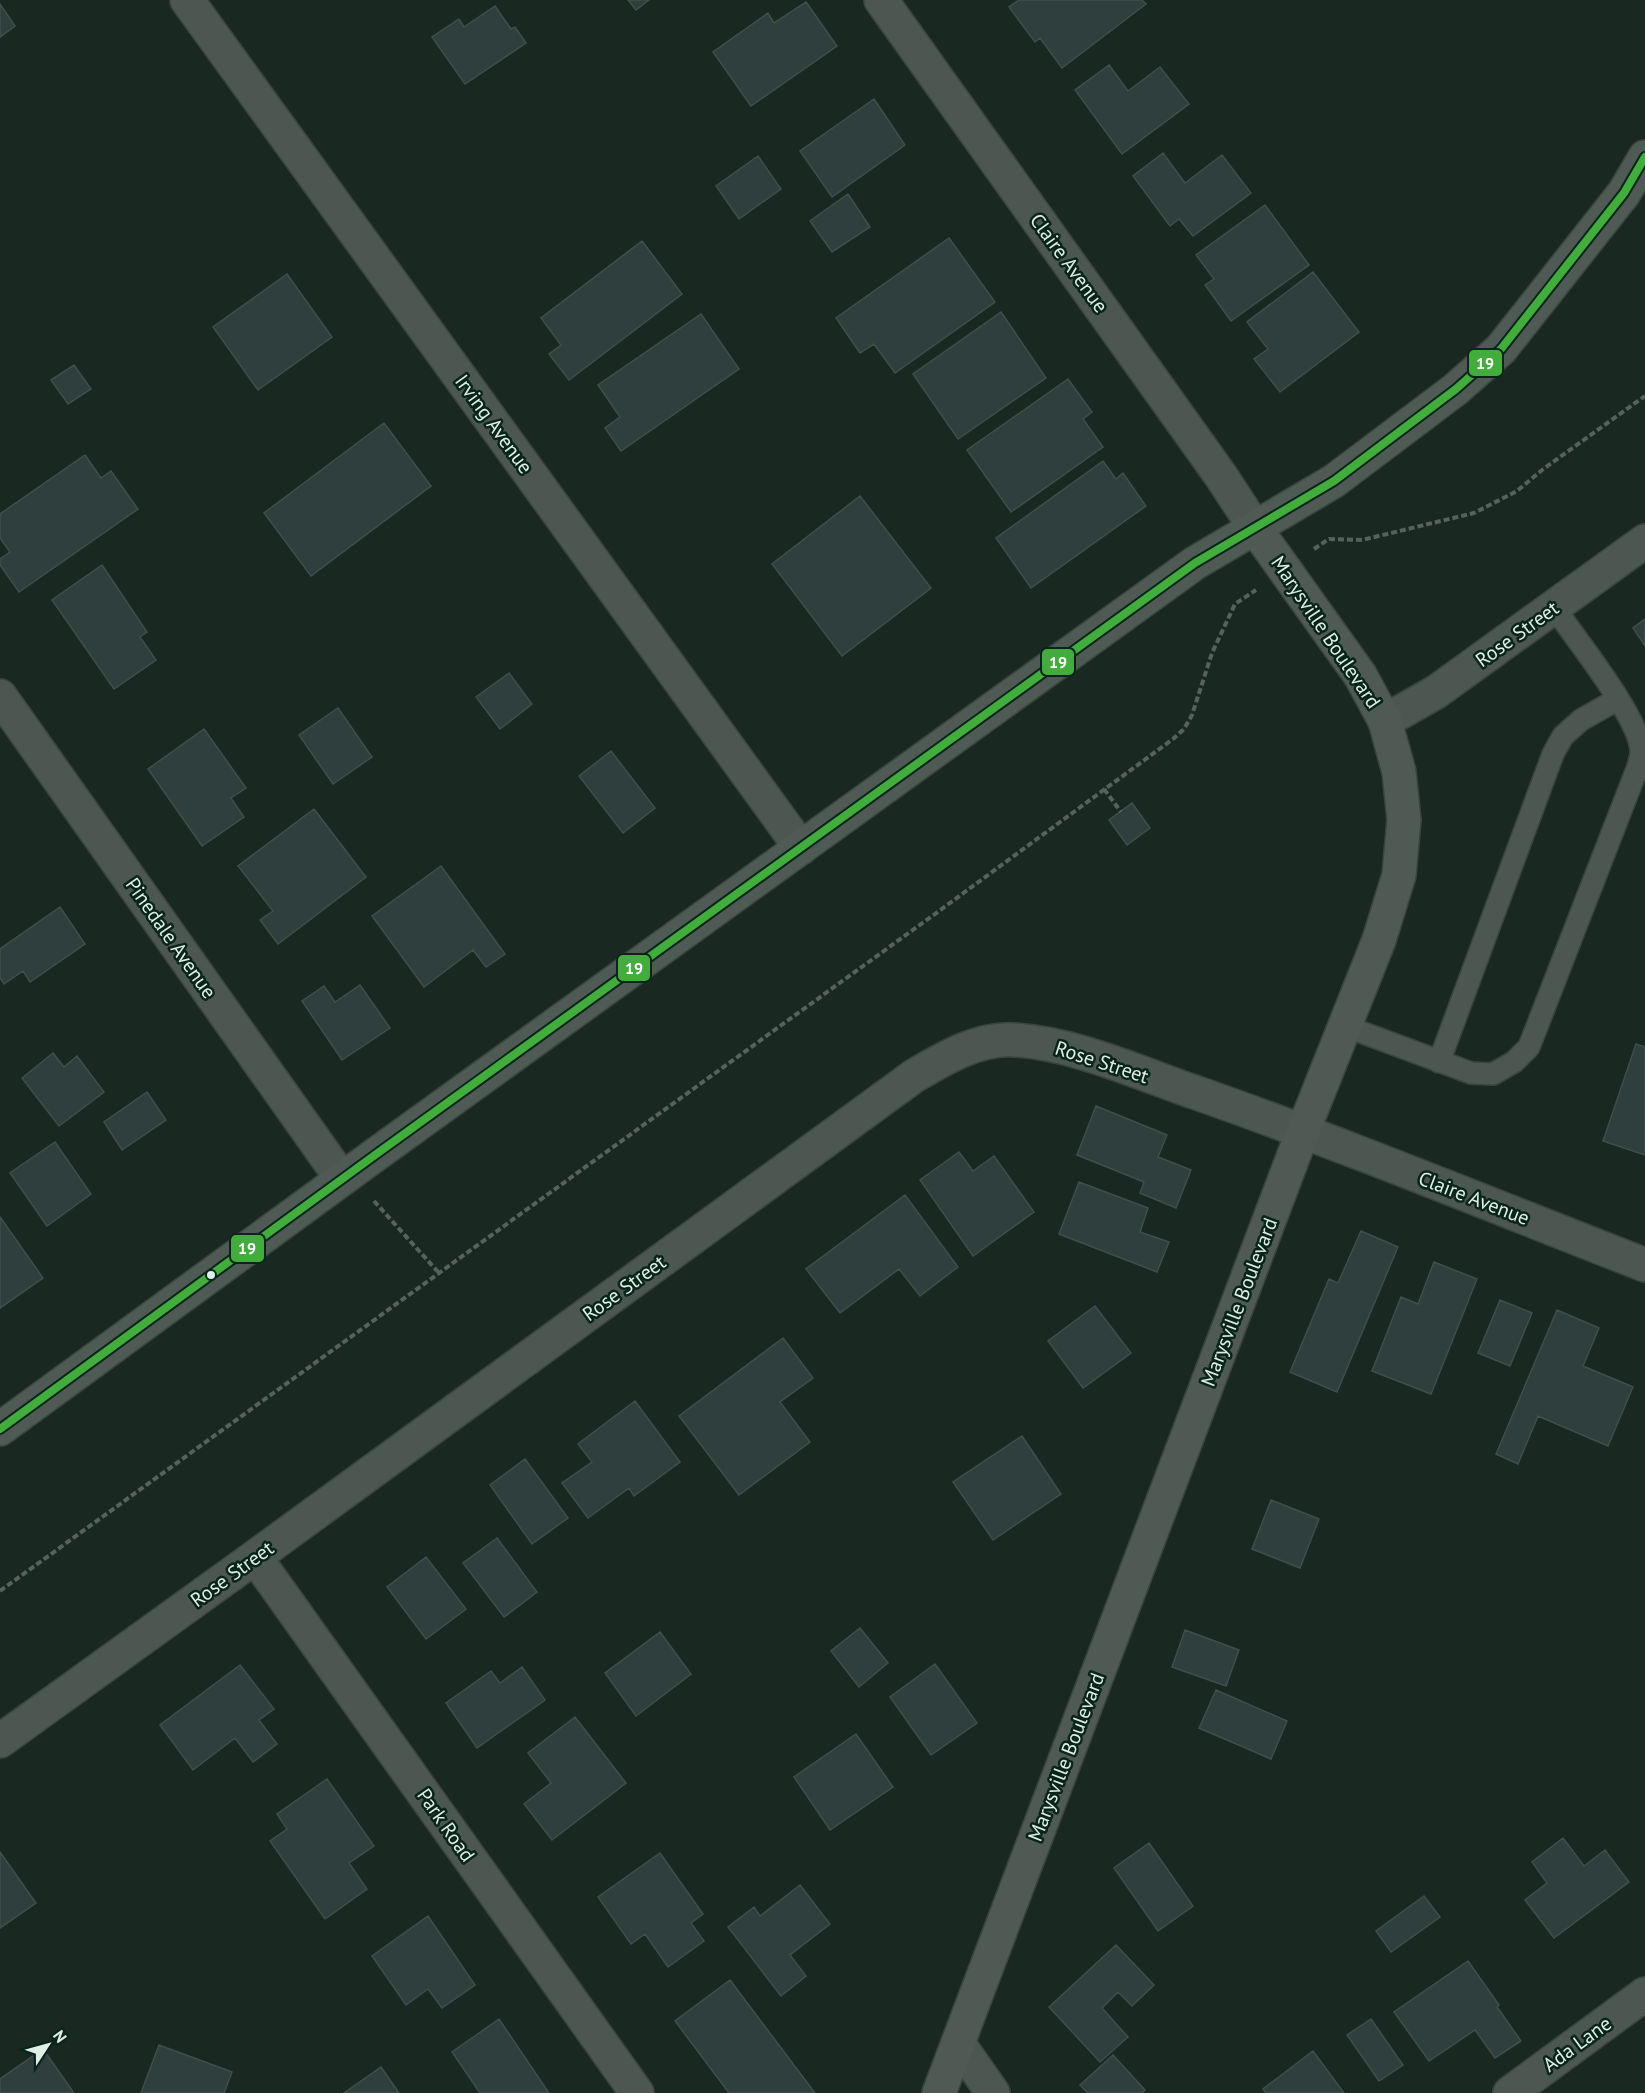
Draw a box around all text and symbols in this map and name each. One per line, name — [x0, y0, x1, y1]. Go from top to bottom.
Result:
street label: Claire Avenue — [1024, 208, 1114, 318]
line badge: 19 — [1468, 349, 1503, 377]
text: 19 — [1476, 353, 1494, 373]
street label: Irving Avenue — [449, 369, 539, 479]
street label: Marysville Boulevard — [1265, 551, 1387, 713]
street label: Rose Street — [1470, 595, 1564, 673]
line badge: 19 — [1041, 648, 1075, 676]
text: 19 — [1049, 652, 1067, 672]
street label: Pinedale Avenue — [120, 873, 222, 1003]
line badge: 19 — [617, 954, 651, 982]
text: 19 — [625, 958, 643, 978]
street label: Rose Street — [1052, 1035, 1152, 1089]
street label: Claire Avenue — [1415, 1165, 1533, 1231]
street label: Marysville Boulevard — [1195, 1214, 1283, 1390]
line badge: 19 — [230, 1234, 265, 1263]
text: 19 — [238, 1238, 256, 1258]
street label: Rose Street — [577, 1249, 671, 1327]
unlabelled marker — [205, 1269, 217, 1281]
street label: Rose Street — [185, 1535, 279, 1613]
street label: Marysville Boulevard — [1022, 1669, 1110, 1845]
street label: Park Road — [411, 1783, 481, 1867]
street label: Ada Lane — [1538, 2010, 1616, 2078]
north arrow — [18, 2015, 78, 2075]
text: N — [49, 2026, 71, 2046]

